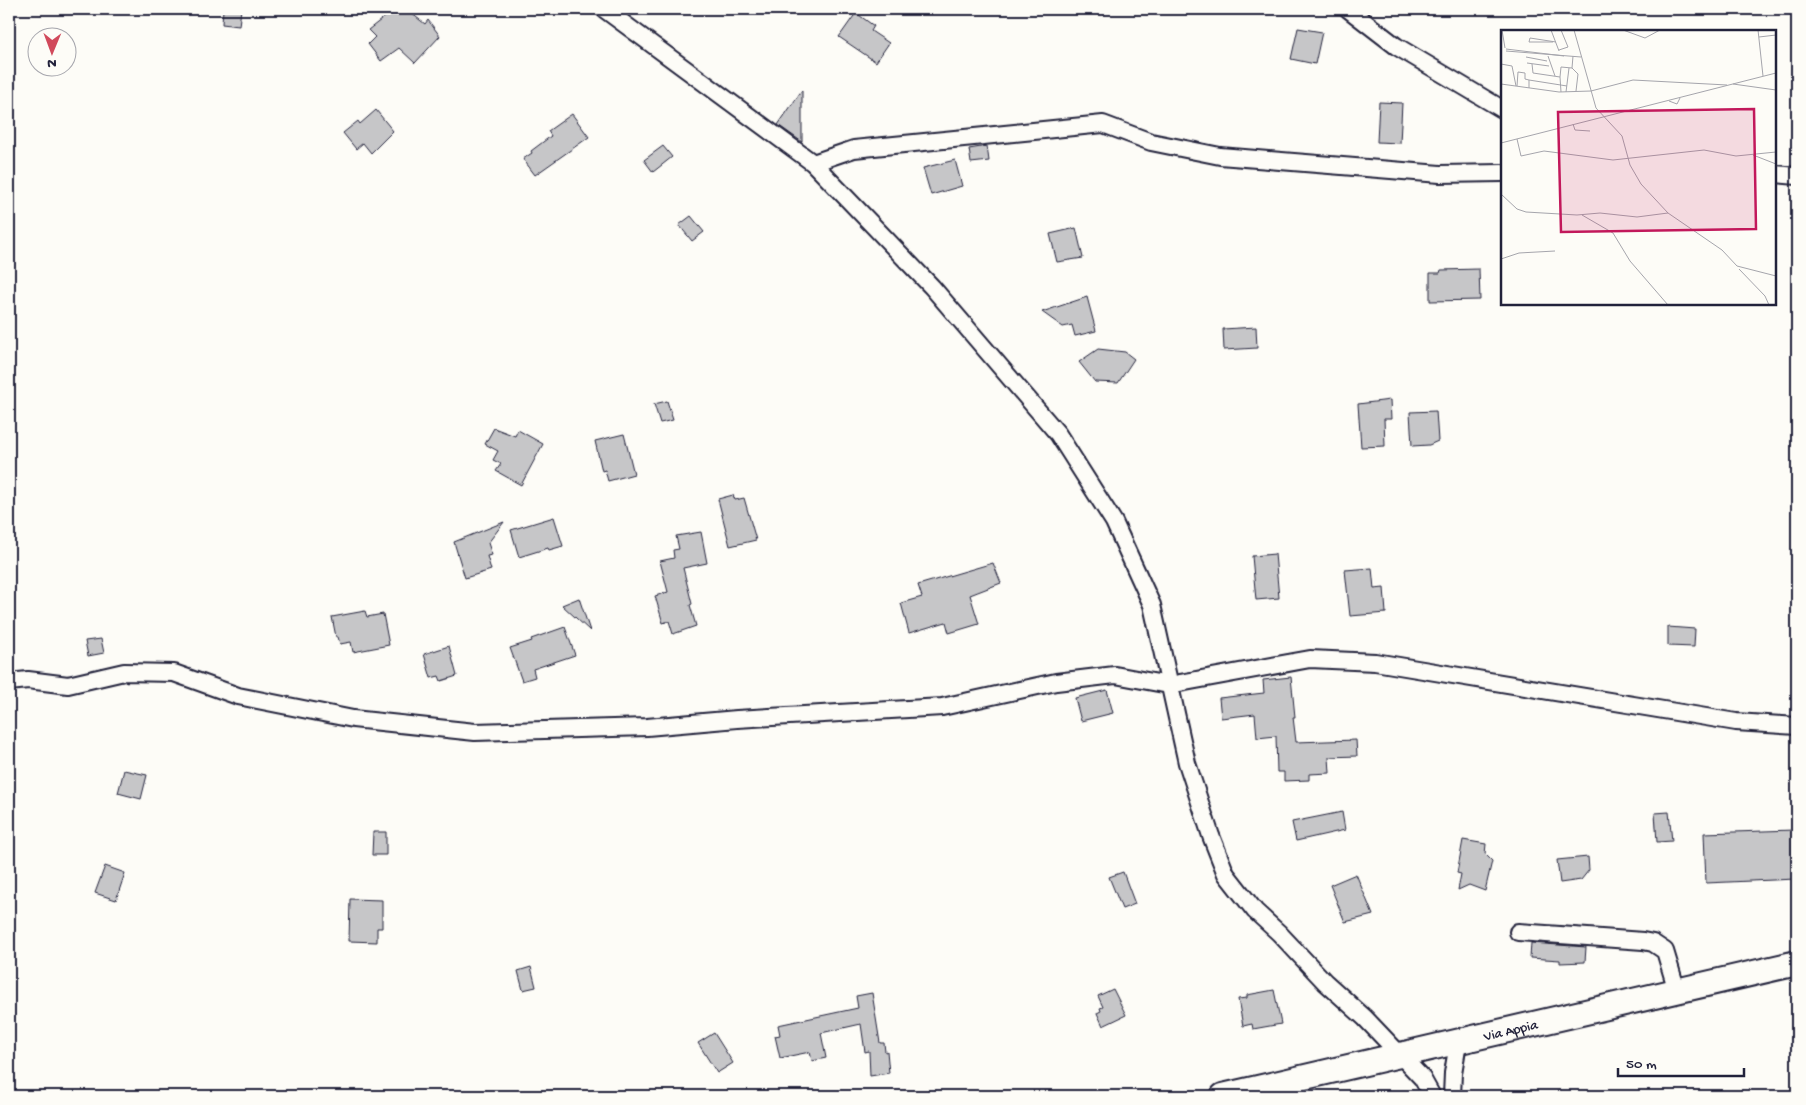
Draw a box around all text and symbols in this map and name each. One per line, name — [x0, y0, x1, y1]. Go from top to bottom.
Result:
north arrow — [28, 28, 78, 78]
inset map — [1501, 30, 1776, 305]
text: N — [47, 54, 57, 71]
street label: Via Appia — [1481, 1017, 1541, 1047]
scale bar — [1618, 1045, 1745, 1077]
text: 50 m — [1626, 1056, 1657, 1074]

